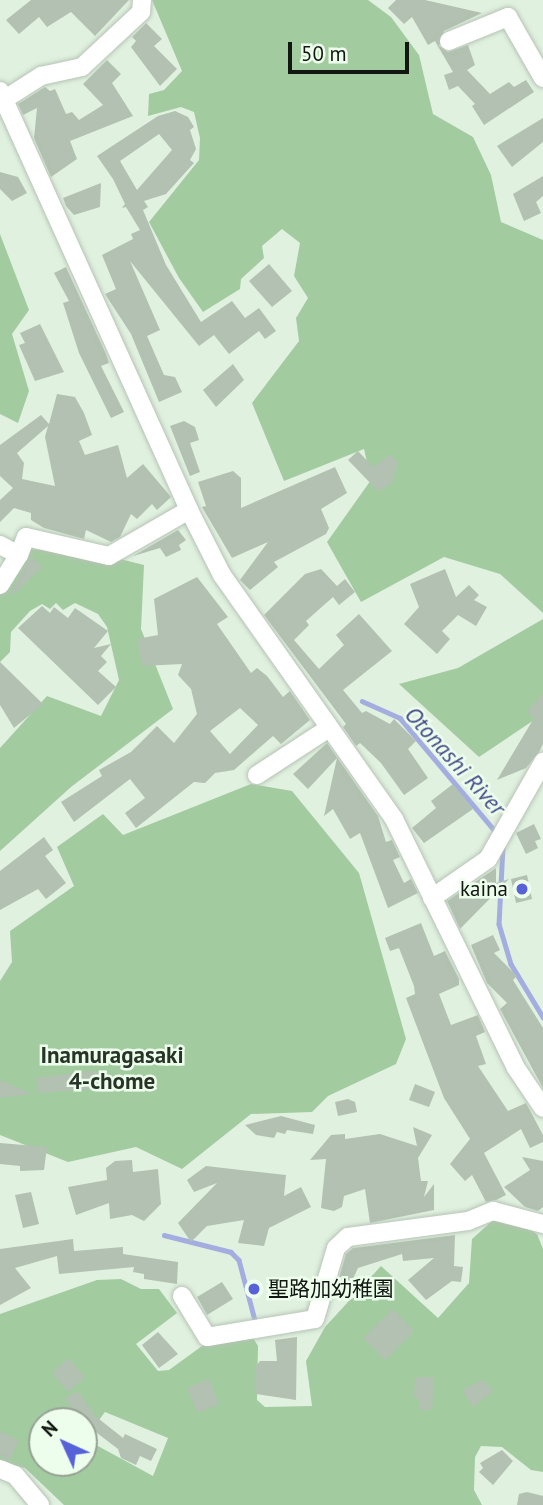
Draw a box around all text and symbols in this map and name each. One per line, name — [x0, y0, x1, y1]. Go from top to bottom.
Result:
scale bar — [291, 28, 412, 72]
text: 50 m — [301, 40, 347, 67]
water label: Otonashi River — [399, 701, 511, 821]
place label: kaina — [460, 876, 508, 902]
marker: kaina — [514, 881, 530, 897]
district label: Inamuragasaki 4-chome — [40, 1041, 184, 1095]
place label: 聖路加幼稚園 — [268, 1276, 394, 1302]
marker: 聖路加幼稚園 — [246, 1281, 262, 1297]
north arrow — [28, 1407, 98, 1477]
text: N — [37, 1416, 62, 1441]

